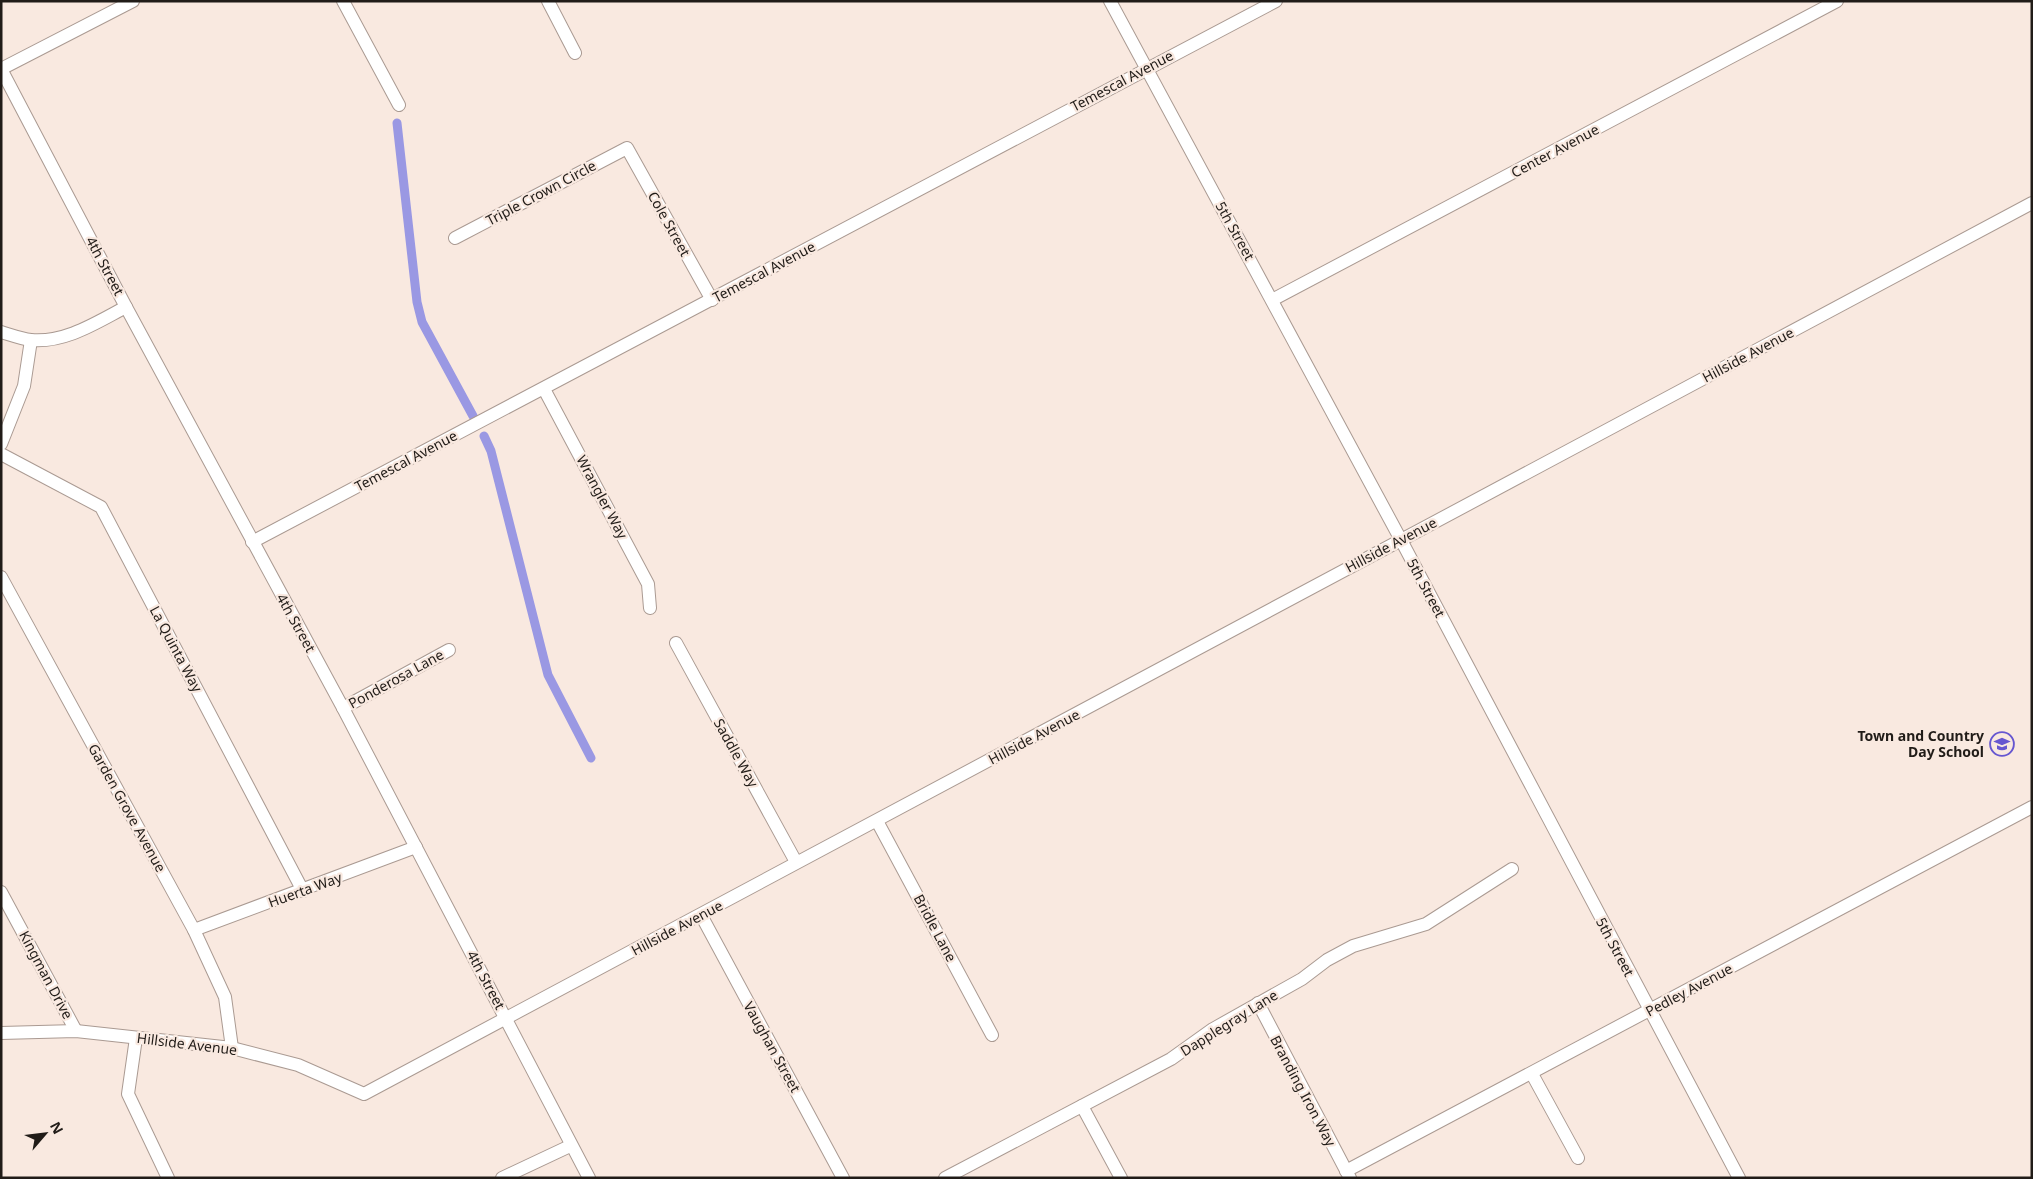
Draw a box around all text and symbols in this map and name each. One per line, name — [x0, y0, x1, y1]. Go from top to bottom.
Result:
street label: Temescal Avenue — [1067, 46, 1176, 116]
street label: Center Avenue — [1508, 119, 1602, 182]
street label: Triple Crown Circle — [482, 155, 599, 230]
street label: Cole Street — [644, 188, 695, 260]
street label: 5th Street — [1212, 198, 1259, 264]
street label: 4th Street — [82, 233, 129, 299]
street label: Temescal Avenue — [709, 237, 818, 307]
street label: Hillside Avenue — [1699, 322, 1797, 387]
street label: Temescal Avenue — [351, 426, 460, 496]
street label: Wrangler Way — [572, 452, 633, 543]
street label: Hillside Avenue — [1342, 512, 1440, 577]
street label: 5th Street — [1403, 555, 1450, 621]
street label: 4th Street — [273, 590, 320, 656]
street label: La Quinta Way — [146, 602, 208, 696]
street label: Ponderosa Lane — [345, 645, 447, 713]
street label: Hillside Avenue — [985, 704, 1083, 769]
street label: Saddle Way — [710, 715, 763, 791]
place label: Town and Country Day School — [1857, 726, 1984, 761]
school or university icon: Town and Country Day School — [1989, 731, 2015, 757]
street label: Garden Grove Avenue — [84, 740, 171, 875]
street label: Huerta Way — [265, 867, 345, 912]
street label: Bridle Lane — [910, 891, 961, 965]
street label: Hillside Avenue — [628, 895, 726, 960]
street label: 5th Street — [1592, 914, 1639, 980]
street label: Kingman Drive — [15, 927, 78, 1022]
street label: 4th Street — [463, 947, 510, 1013]
street label: Pedley Avenue — [1642, 959, 1736, 1021]
street label: Dapplegray Lane — [1177, 985, 1281, 1060]
street label: Vaughan Street — [740, 998, 805, 1096]
street label: Hillside Avenue — [136, 1028, 238, 1059]
street label: Branding Iron Way — [1266, 1032, 1341, 1150]
north arrow — [20, 1109, 70, 1159]
text: N — [46, 1118, 68, 1137]

